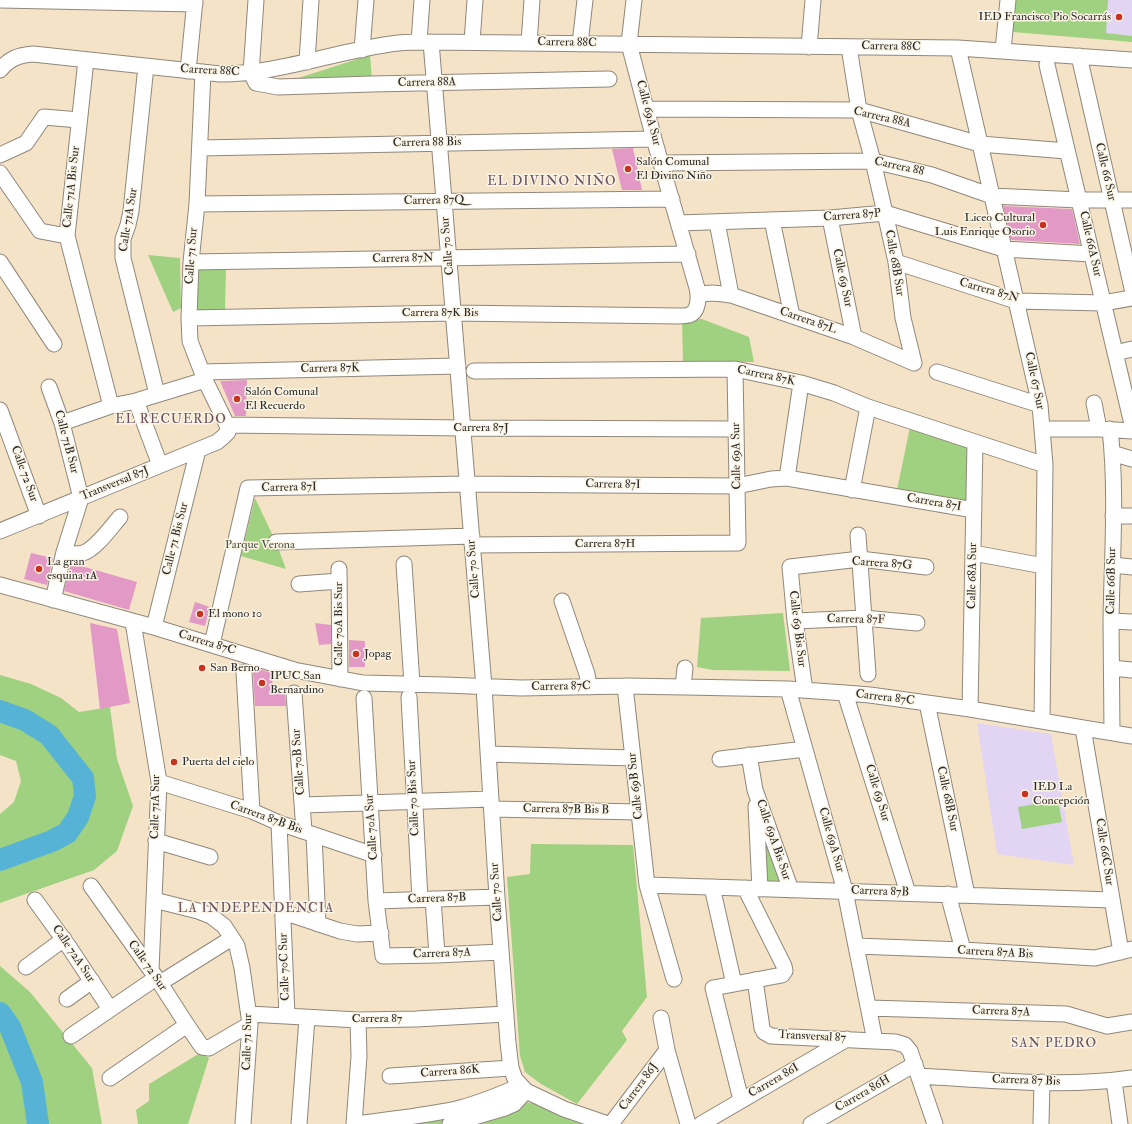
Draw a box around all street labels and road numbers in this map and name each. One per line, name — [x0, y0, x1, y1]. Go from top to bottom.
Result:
street label: Carrera 88C — [537, 35, 597, 51]
street label: Carrera 88C — [861, 39, 921, 55]
street label: Carrera 88C — [180, 62, 240, 80]
street label: Carrera 88A — [398, 75, 456, 91]
street label: Calle 69A Sur — [632, 79, 664, 147]
street label: Carrera 88A — [852, 104, 912, 132]
street label: Carrera 88 Bis — [393, 135, 461, 151]
street label: Calle 66 Sur — [1091, 142, 1119, 202]
street label: Calle 71A Bis Sur — [61, 145, 83, 229]
street label: Carrera 88 — [873, 155, 925, 179]
street label: Calle 71A Sur — [117, 187, 141, 253]
street label: Carrera 87Q — [403, 193, 465, 209]
street label: Carrera 87P — [823, 207, 881, 225]
street label: Calle 66A Sur — [1075, 210, 1105, 278]
street label: Calle 70 Sur — [438, 216, 458, 276]
street label: Calle 71 Sur — [183, 227, 201, 285]
street label: Calle 68B Sur — [881, 229, 907, 297]
street label: Calle 69 Sur — [829, 247, 855, 309]
street label: Carrera 87N — [372, 251, 434, 267]
street label: Carrera 87N — [958, 276, 1020, 306]
street label: Carrera 87L — [778, 305, 838, 337]
street label: Carrera 87K Bis — [402, 306, 478, 320]
street label: Calle 67 Sur — [1021, 351, 1047, 411]
street label: Carrera 87K — [300, 361, 360, 377]
street label: Carrera 87K — [736, 363, 796, 389]
street label: Calle 71B Sur — [51, 409, 81, 475]
street label: Carrera 87J — [453, 421, 509, 435]
street label: Calle 69A Sur — [729, 422, 745, 490]
street label: Calle 72 Sur — [7, 444, 41, 504]
street label: Transversal 87J — [79, 464, 151, 504]
street label: Carrera 87I — [585, 477, 641, 493]
street label: Carrera 87I — [261, 480, 317, 496]
street label: Carrera 87I — [905, 491, 963, 515]
street label: Calle 71 Bis Sur — [160, 501, 192, 577]
street label: Carrera 87H — [575, 537, 635, 551]
street label: Calle 70 Sur — [464, 539, 484, 599]
street label: Calle 68A Sur — [965, 543, 981, 609]
street label: Calle 66B Sur — [1104, 547, 1120, 615]
street label: Carrera 87G — [851, 555, 913, 573]
street label: Calle 70A Bis Sur — [332, 582, 346, 666]
street label: Calle 69 Bis Sur — [785, 590, 809, 668]
street label: Carrera 87F — [827, 612, 885, 628]
street label: Carrera 87C — [176, 627, 238, 659]
street label: Carrera 87C — [531, 679, 591, 695]
street label: Carrera 87C — [855, 687, 915, 709]
street label: Calle 70B Sur — [289, 728, 309, 796]
street label: Calle 69B Sur — [625, 752, 647, 820]
street label: Calle 70 Bis Sur — [405, 759, 423, 837]
street label: Calle 69 Sur — [861, 763, 893, 823]
street label: Calle 68B Sur — [933, 765, 961, 833]
street label: Calle 71A Sur — [148, 775, 164, 839]
street label: Calle 70A Sur — [363, 793, 381, 861]
street label: Carrera 87B Bis — [228, 798, 304, 838]
street label: Calle 69A Bis Sur — [752, 798, 794, 882]
street label: Carrera 87B Bis B — [523, 802, 609, 818]
street label: Calle 69A Sur — [815, 806, 847, 874]
street label: Calle 66C Sur — [1092, 817, 1116, 887]
street label: Calle 70 Sur — [488, 862, 506, 922]
street label: Carrera 87B — [851, 884, 909, 900]
street label: Carrera 87B — [408, 891, 466, 907]
street label: Calle 72A Sur — [48, 922, 98, 986]
street label: Calle 70C Sur — [277, 933, 293, 1001]
street label: Calle 72 Sur — [124, 938, 170, 994]
street label: Carrera 87A Bis — [957, 944, 1033, 962]
street label: Carrera 87A — [413, 946, 471, 962]
street label: Carrera 87A — [972, 1004, 1030, 1020]
street label: Carrera 87 — [352, 1012, 402, 1026]
street label: Calle 71 Sur — [240, 1013, 256, 1071]
street label: Transversal 87 — [778, 1028, 846, 1046]
street label: Carrera 86J — [616, 1060, 662, 1114]
street label: Carrera 86I — [746, 1061, 802, 1101]
street label: Carrera 86K — [420, 1063, 480, 1081]
street label: Carrera 86H — [833, 1073, 893, 1115]
street label: Carrera 87 Bis — [992, 1073, 1060, 1089]

